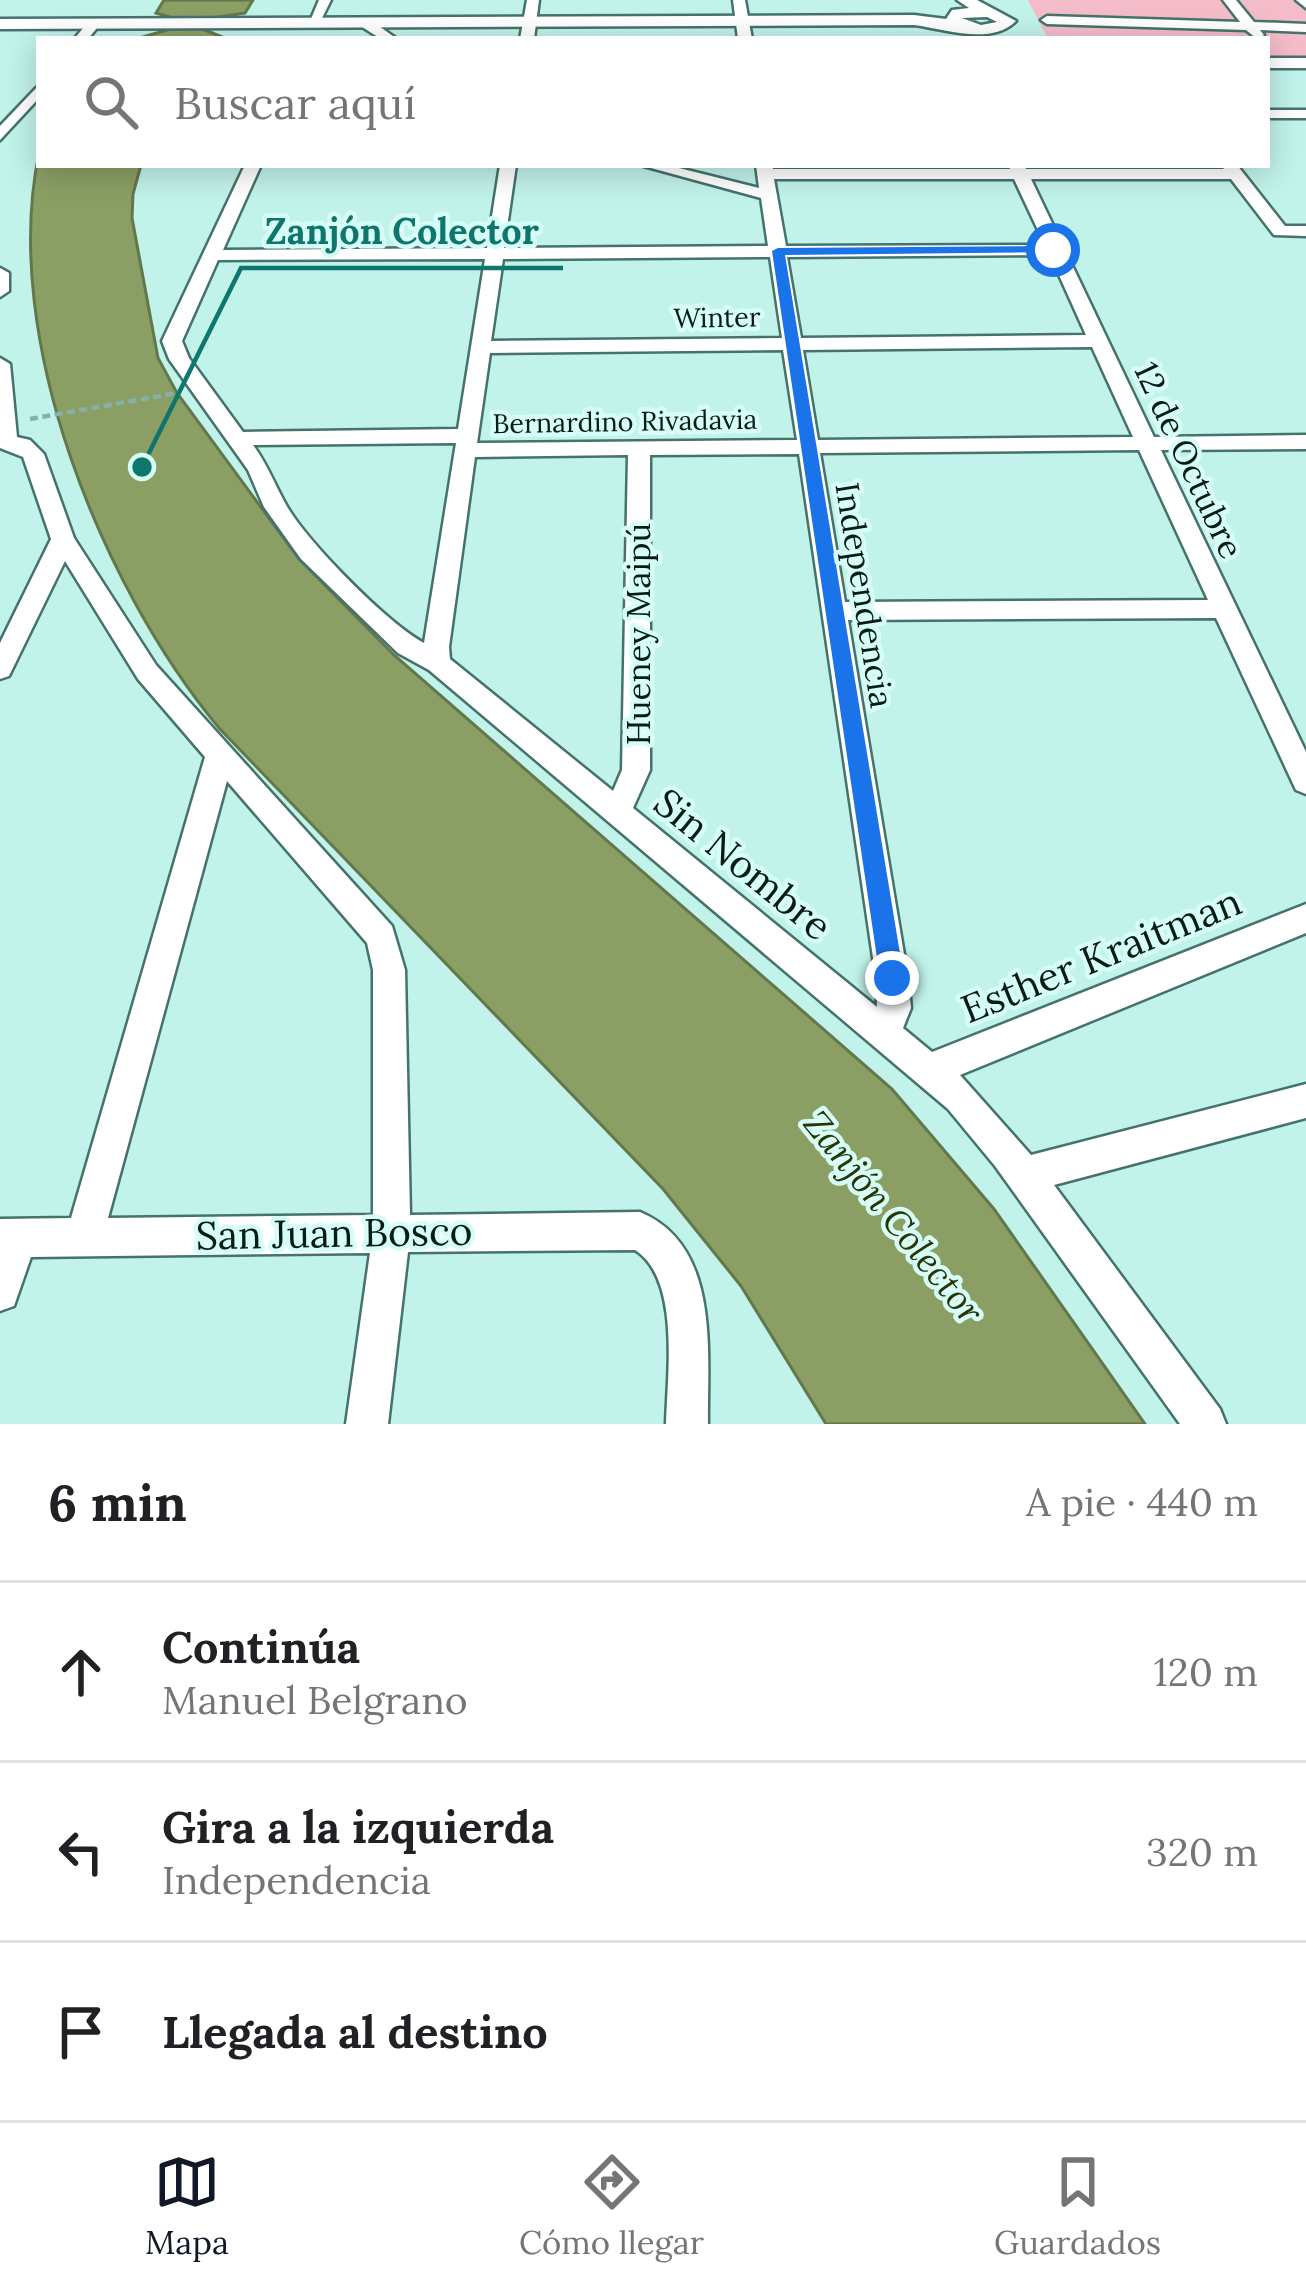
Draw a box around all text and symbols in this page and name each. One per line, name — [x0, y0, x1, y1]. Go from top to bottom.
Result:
search box — [36, 36, 1270, 168]
icon: search — [78, 69, 144, 135]
text: Buscar aquí — [174, 74, 416, 131]
callout: Zanjón Colector — [241, 196, 563, 268]
text: Zanjón Colector — [265, 208, 540, 254]
route start — [1026, 223, 1080, 277]
street label: Winter — [673, 299, 761, 335]
street label: 12 de Octubre — [1125, 355, 1253, 565]
street label: Bernardino Rivadavia — [492, 402, 758, 440]
street label: Independencia — [826, 479, 904, 711]
street label: Hueney Maipú — [617, 523, 659, 745]
street label: Sin Nombre — [644, 777, 842, 951]
street label: Esther Kraitman — [954, 876, 1248, 1034]
route end — [865, 951, 919, 1005]
water label: Zanjón Colector — [794, 1101, 994, 1333]
street label: San Juan Bosco — [195, 1206, 473, 1260]
text: 6 min — [48, 1470, 187, 1535]
text: A pie · 440 m — [1026, 1477, 1258, 1527]
text: Continúa — [162, 1618, 360, 1675]
icon: ahead — [48, 1639, 114, 1705]
text: 120 m — [1154, 1647, 1258, 1697]
text: Manuel Belgrano — [162, 1675, 468, 1725]
text: Gira a la izquierda — [162, 1798, 554, 1855]
icon: left — [48, 1819, 114, 1885]
text: 320 m — [1146, 1827, 1258, 1877]
text: Independencia — [162, 1855, 431, 1905]
icon: arrive — [48, 1999, 114, 2065]
text: Llegada al destino — [162, 2003, 548, 2060]
tab: Mapa — [145, 2149, 229, 2263]
tab: Cómo llegar — [519, 2149, 704, 2263]
tab: Guardados — [994, 2149, 1161, 2263]

